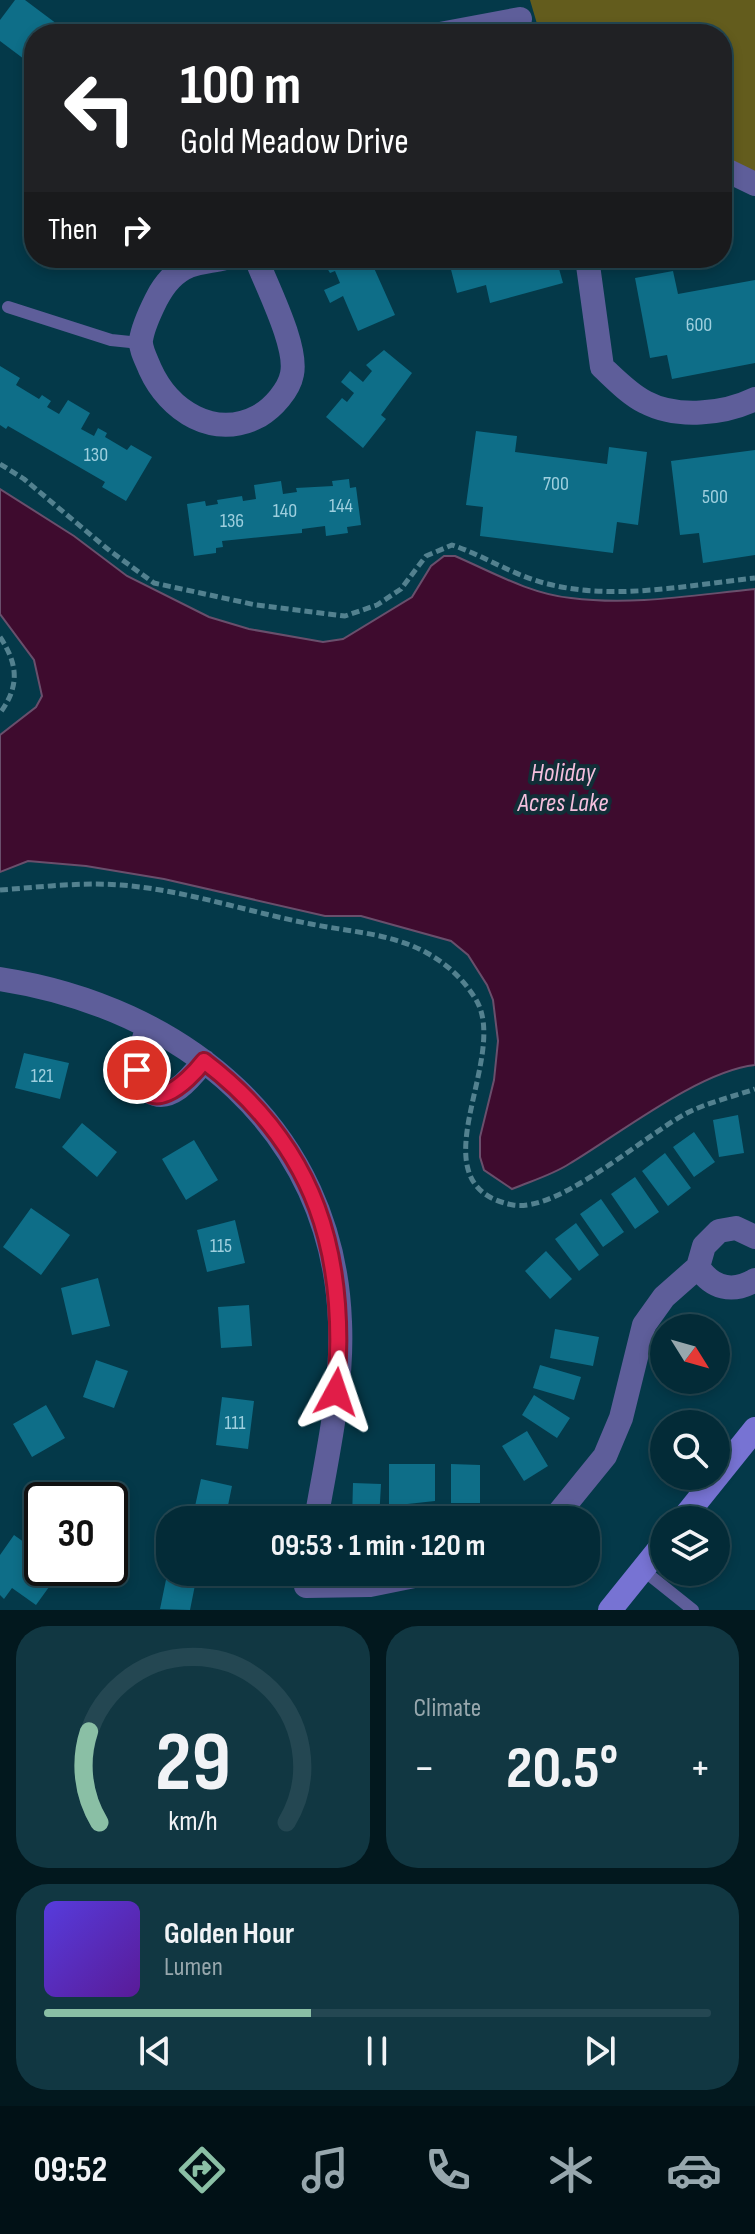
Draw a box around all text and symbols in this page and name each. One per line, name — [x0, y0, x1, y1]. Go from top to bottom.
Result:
text: 100 m — [180, 53, 301, 120]
icon: left — [48, 56, 152, 160]
text: Gold Meadow Drive — [180, 121, 409, 164]
icon: right — [114, 208, 158, 252]
text: Then — [48, 212, 98, 248]
house number: 600 — [686, 313, 712, 337]
house number: 130 — [84, 443, 108, 467]
house number: 700 — [543, 472, 569, 496]
house number: 500 — [702, 485, 728, 509]
house number: 144 — [329, 494, 353, 518]
house number: 140 — [273, 499, 297, 523]
house number: 136 — [220, 509, 244, 533]
water label: Holiday Acres Lake — [517, 758, 608, 819]
pin — [103, 1036, 171, 1104]
icon: arrive — [115, 1048, 159, 1092]
house number: 121 — [31, 1064, 53, 1088]
house number: 115 — [210, 1234, 232, 1258]
north arrow — [650, 1314, 730, 1394]
map controls — [650, 1314, 730, 1586]
position arrow — [294, 1350, 378, 1434]
button: search — [650, 1410, 730, 1490]
house number: 111 — [225, 1411, 246, 1435]
speed limit sign: 30 — [24, 1482, 128, 1586]
button: layers — [650, 1506, 730, 1586]
text: 09:53 · 1 min · 120 m — [271, 1528, 485, 1564]
text: Climate — [414, 1693, 481, 1724]
text: 29 — [155, 1714, 231, 1814]
text: 20.5° — [506, 1733, 618, 1805]
text: − — [414, 1742, 435, 1795]
text: + — [689, 1742, 711, 1795]
text: km/h — [168, 1804, 217, 1839]
text: Golden Hour — [164, 1916, 294, 1952]
text: Lumen — [164, 1952, 223, 1983]
icon: previous — [133, 2029, 177, 2073]
icon: pause — [355, 2029, 399, 2073]
icon: next — [578, 2029, 622, 2073]
icon: directions — [174, 2142, 230, 2198]
icon: music — [297, 2142, 353, 2198]
icon: phone — [420, 2142, 476, 2198]
icon: climate — [543, 2142, 599, 2198]
icon: car — [666, 2142, 722, 2198]
text: 09:52 — [33, 2149, 107, 2192]

